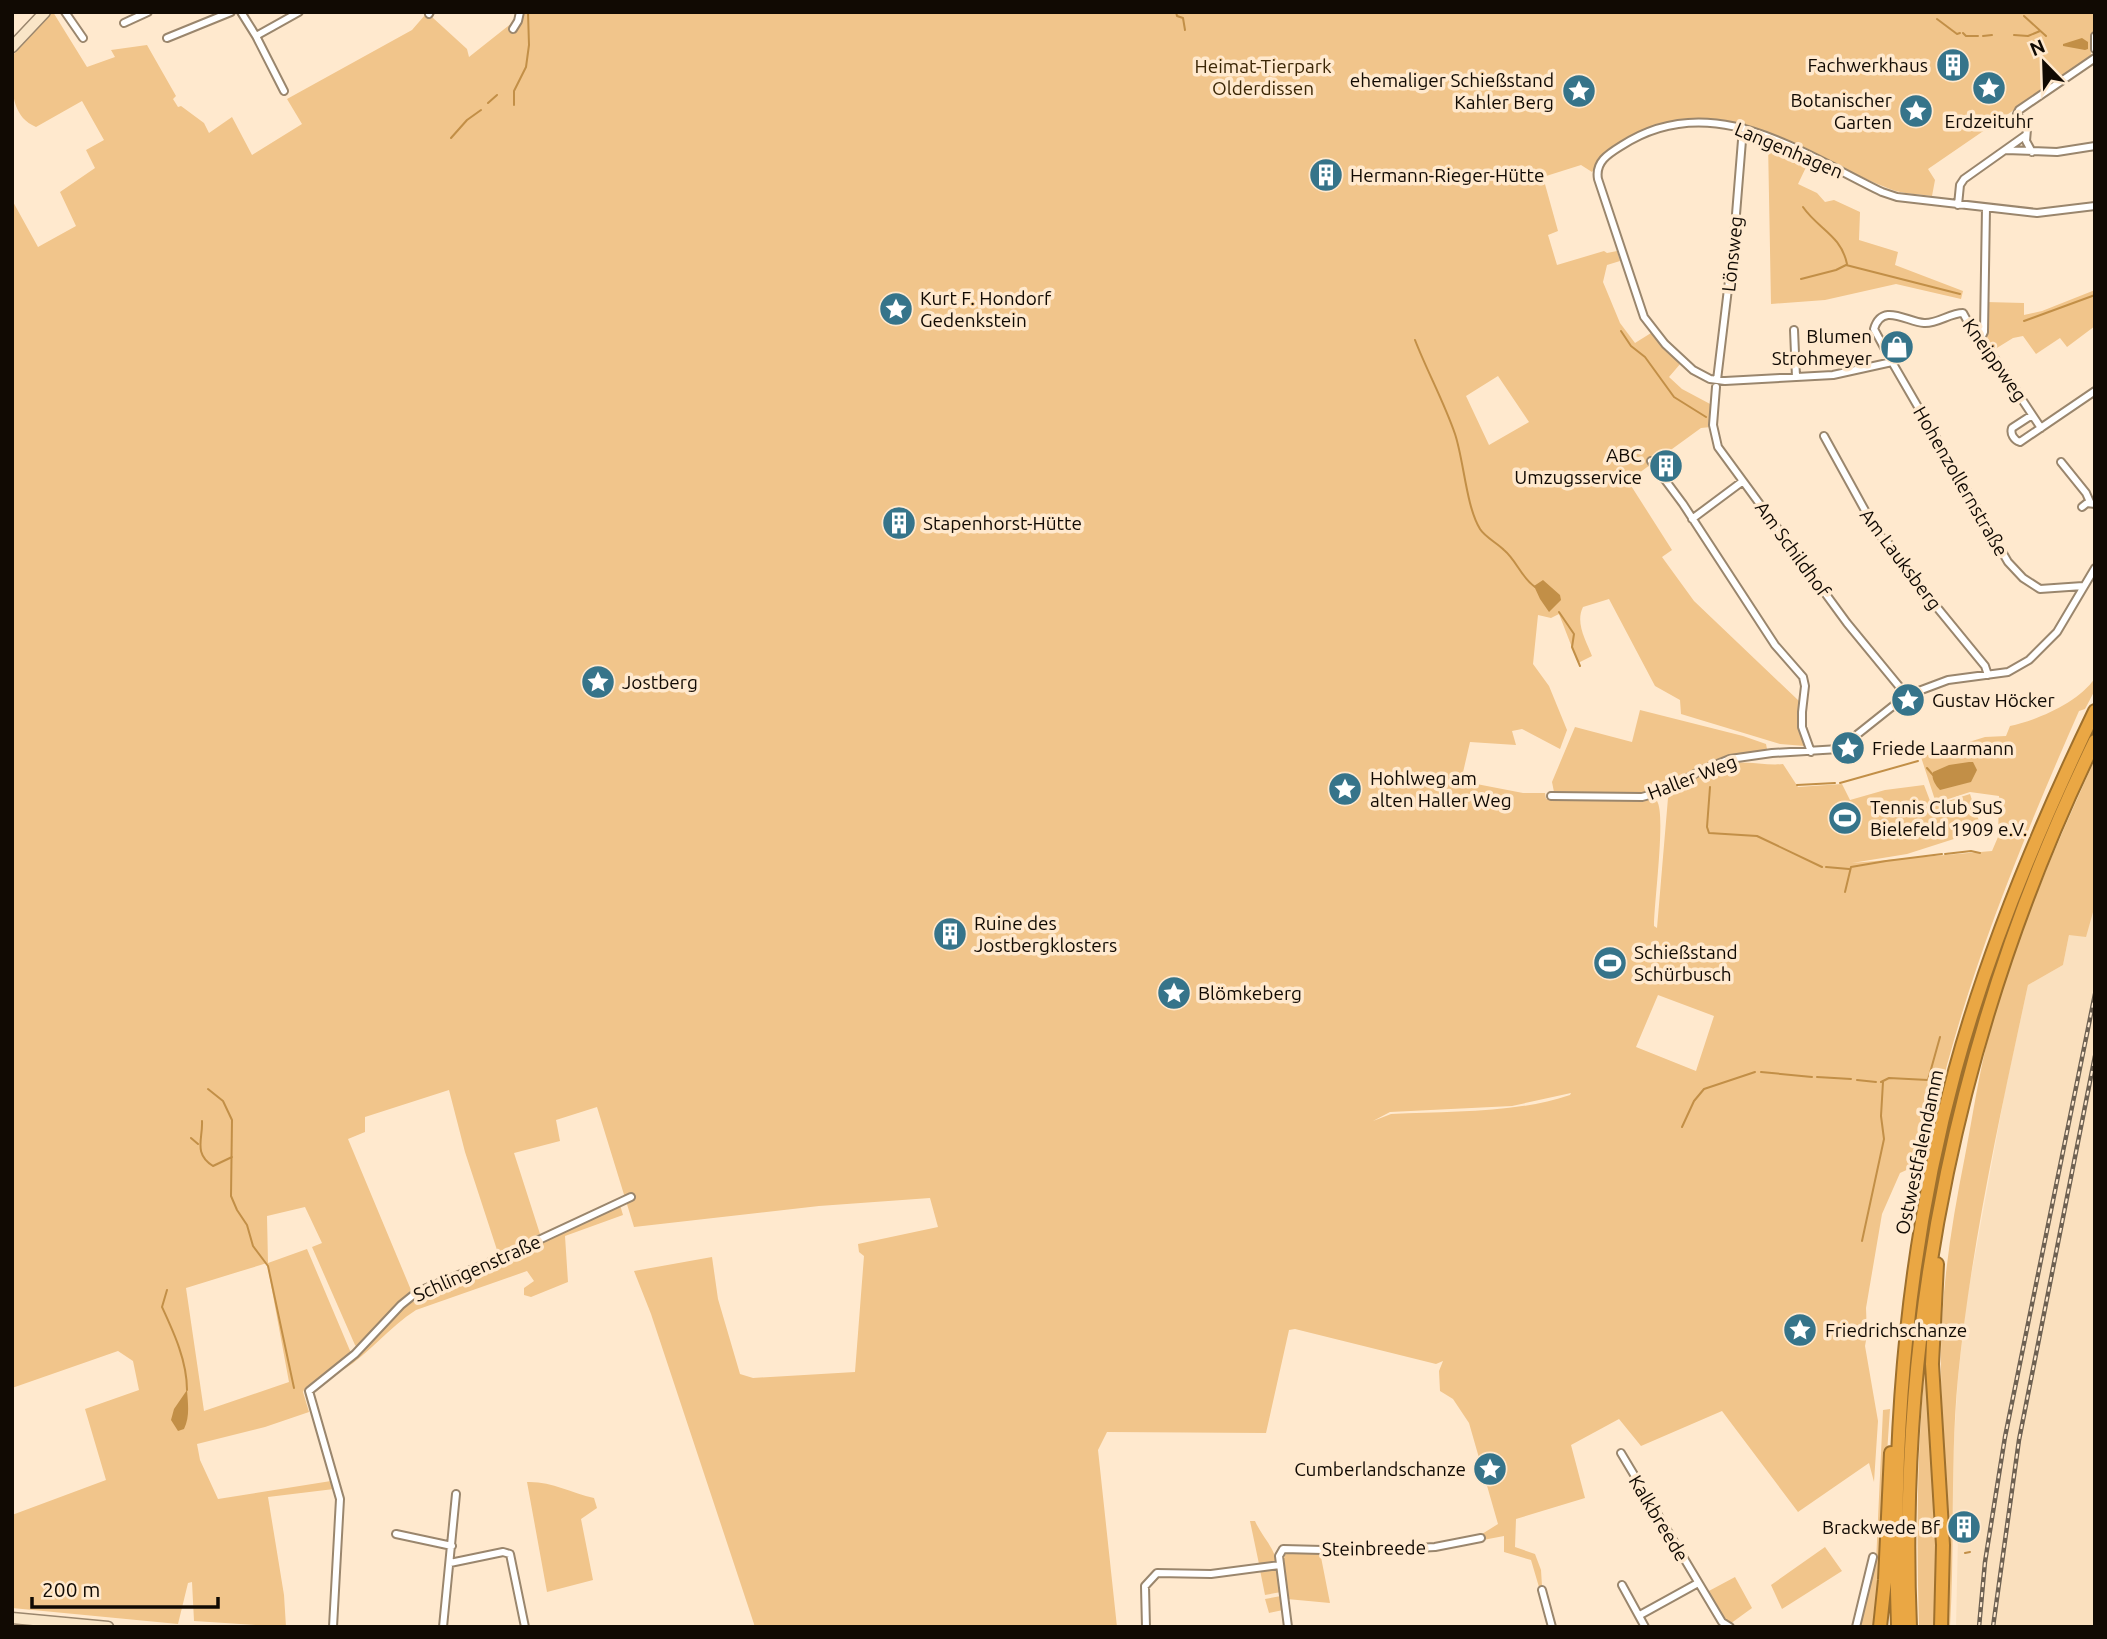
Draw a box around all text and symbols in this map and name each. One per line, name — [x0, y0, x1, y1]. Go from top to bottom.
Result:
north arrow — [2009, 28, 2079, 98]
text: N — [2027, 34, 2048, 60]
building icon: Fachwerkhaus — [1934, 46, 1972, 84]
place label: Fachwerkhaus — [1808, 54, 1928, 76]
park label: Heimat-Tierpark Olderdissen — [1194, 55, 1332, 99]
place label: ehemaliger Schießstand Kahler Berg — [1350, 69, 1554, 113]
place icon: Erdzeituhr — [1970, 69, 2008, 107]
place icon: ehemaliger Schießstand Kahler Berg — [1560, 72, 1598, 110]
place label: Botanischer Garten — [1791, 89, 1892, 133]
place icon: Botanischer Garten — [1897, 92, 1935, 130]
place label: Erdzeituhr — [1945, 110, 2034, 132]
street label: Langenhagen — [1732, 117, 1846, 183]
building icon: Hermann-Rieger-Hütte — [1307, 156, 1345, 194]
place label: Hermann-Rieger-Hütte — [1350, 164, 1544, 186]
street label: Lönsweg — [1717, 215, 1747, 293]
place label: Kurt F. Hondorf Gedenkstein — [920, 287, 1052, 331]
place icon: Kurt F. Hondorf Gedenkstein — [877, 290, 915, 328]
street label: Kneippweg — [1958, 314, 2032, 406]
place label: Blumen Strohmeyer — [1772, 325, 1872, 369]
shop icon: Blumen Strohmeyer — [1878, 328, 1916, 366]
street label: Hohenzollernstraße — [1909, 402, 2013, 560]
place label: ABC Umzugsservice — [1514, 444, 1642, 488]
building icon: ABC Umzugsservice — [1647, 447, 1685, 485]
street label: Am Schildhof — [1751, 497, 1835, 602]
building icon: Stapenhorst-Hütte — [880, 504, 918, 542]
street label: Am Lauksberg — [1856, 504, 1946, 614]
place label: Stapenhorst-Hütte — [923, 512, 1082, 534]
place icon: Jostberg — [579, 663, 617, 701]
place label: Jostberg — [622, 671, 698, 693]
place icon: Gustav Höcker — [1889, 681, 1927, 719]
place label: Gustav Höcker — [1932, 689, 2055, 711]
place icon: Friede Laarmann — [1829, 729, 1867, 767]
place label: Friede Laarmann — [1872, 737, 2014, 759]
street label: Haller Weg — [1644, 750, 1740, 804]
place label: Hohlweg am alten Haller Weg — [1370, 767, 1512, 811]
place icon: Hohlweg am alten Haller Weg — [1326, 770, 1364, 808]
place label: Tennis Club SuS Bielefeld 1909 e.V. — [1870, 796, 2027, 840]
sports icon: Tennis Club SuS Bielefeld 1909 e.V. — [1826, 799, 1864, 837]
place label: Ruine des Jostbergklosters — [974, 912, 1117, 956]
building icon: Ruine des Jostbergklosters — [931, 915, 969, 953]
place label: Schießstand Schürbusch — [1634, 941, 1738, 985]
sports icon: Schießstand Schürbusch — [1591, 944, 1629, 982]
place icon: Blömkeberg — [1155, 974, 1193, 1012]
place label: Blömkeberg — [1198, 982, 1302, 1004]
street label: Ostwestfalendamm — [1891, 1067, 1947, 1237]
street label: Schlingenstraße — [410, 1230, 544, 1306]
place icon: Friedrichschanze — [1781, 1311, 1819, 1349]
place label: Friedrichschanze — [1825, 1319, 1967, 1341]
place icon: Cumberlandschanze — [1471, 1450, 1509, 1488]
place label: Cumberlandschanze — [1294, 1458, 1466, 1480]
street label: Kalkbreede — [1625, 1471, 1693, 1565]
building icon: Brackwede Bf — [1945, 1508, 1983, 1546]
place label: Brackwede Bf — [1822, 1516, 1941, 1538]
street label: Steinbreede — [1322, 1536, 1426, 1560]
scale bar — [32, 1566, 217, 1610]
text: 200 m — [42, 1577, 100, 1601]

